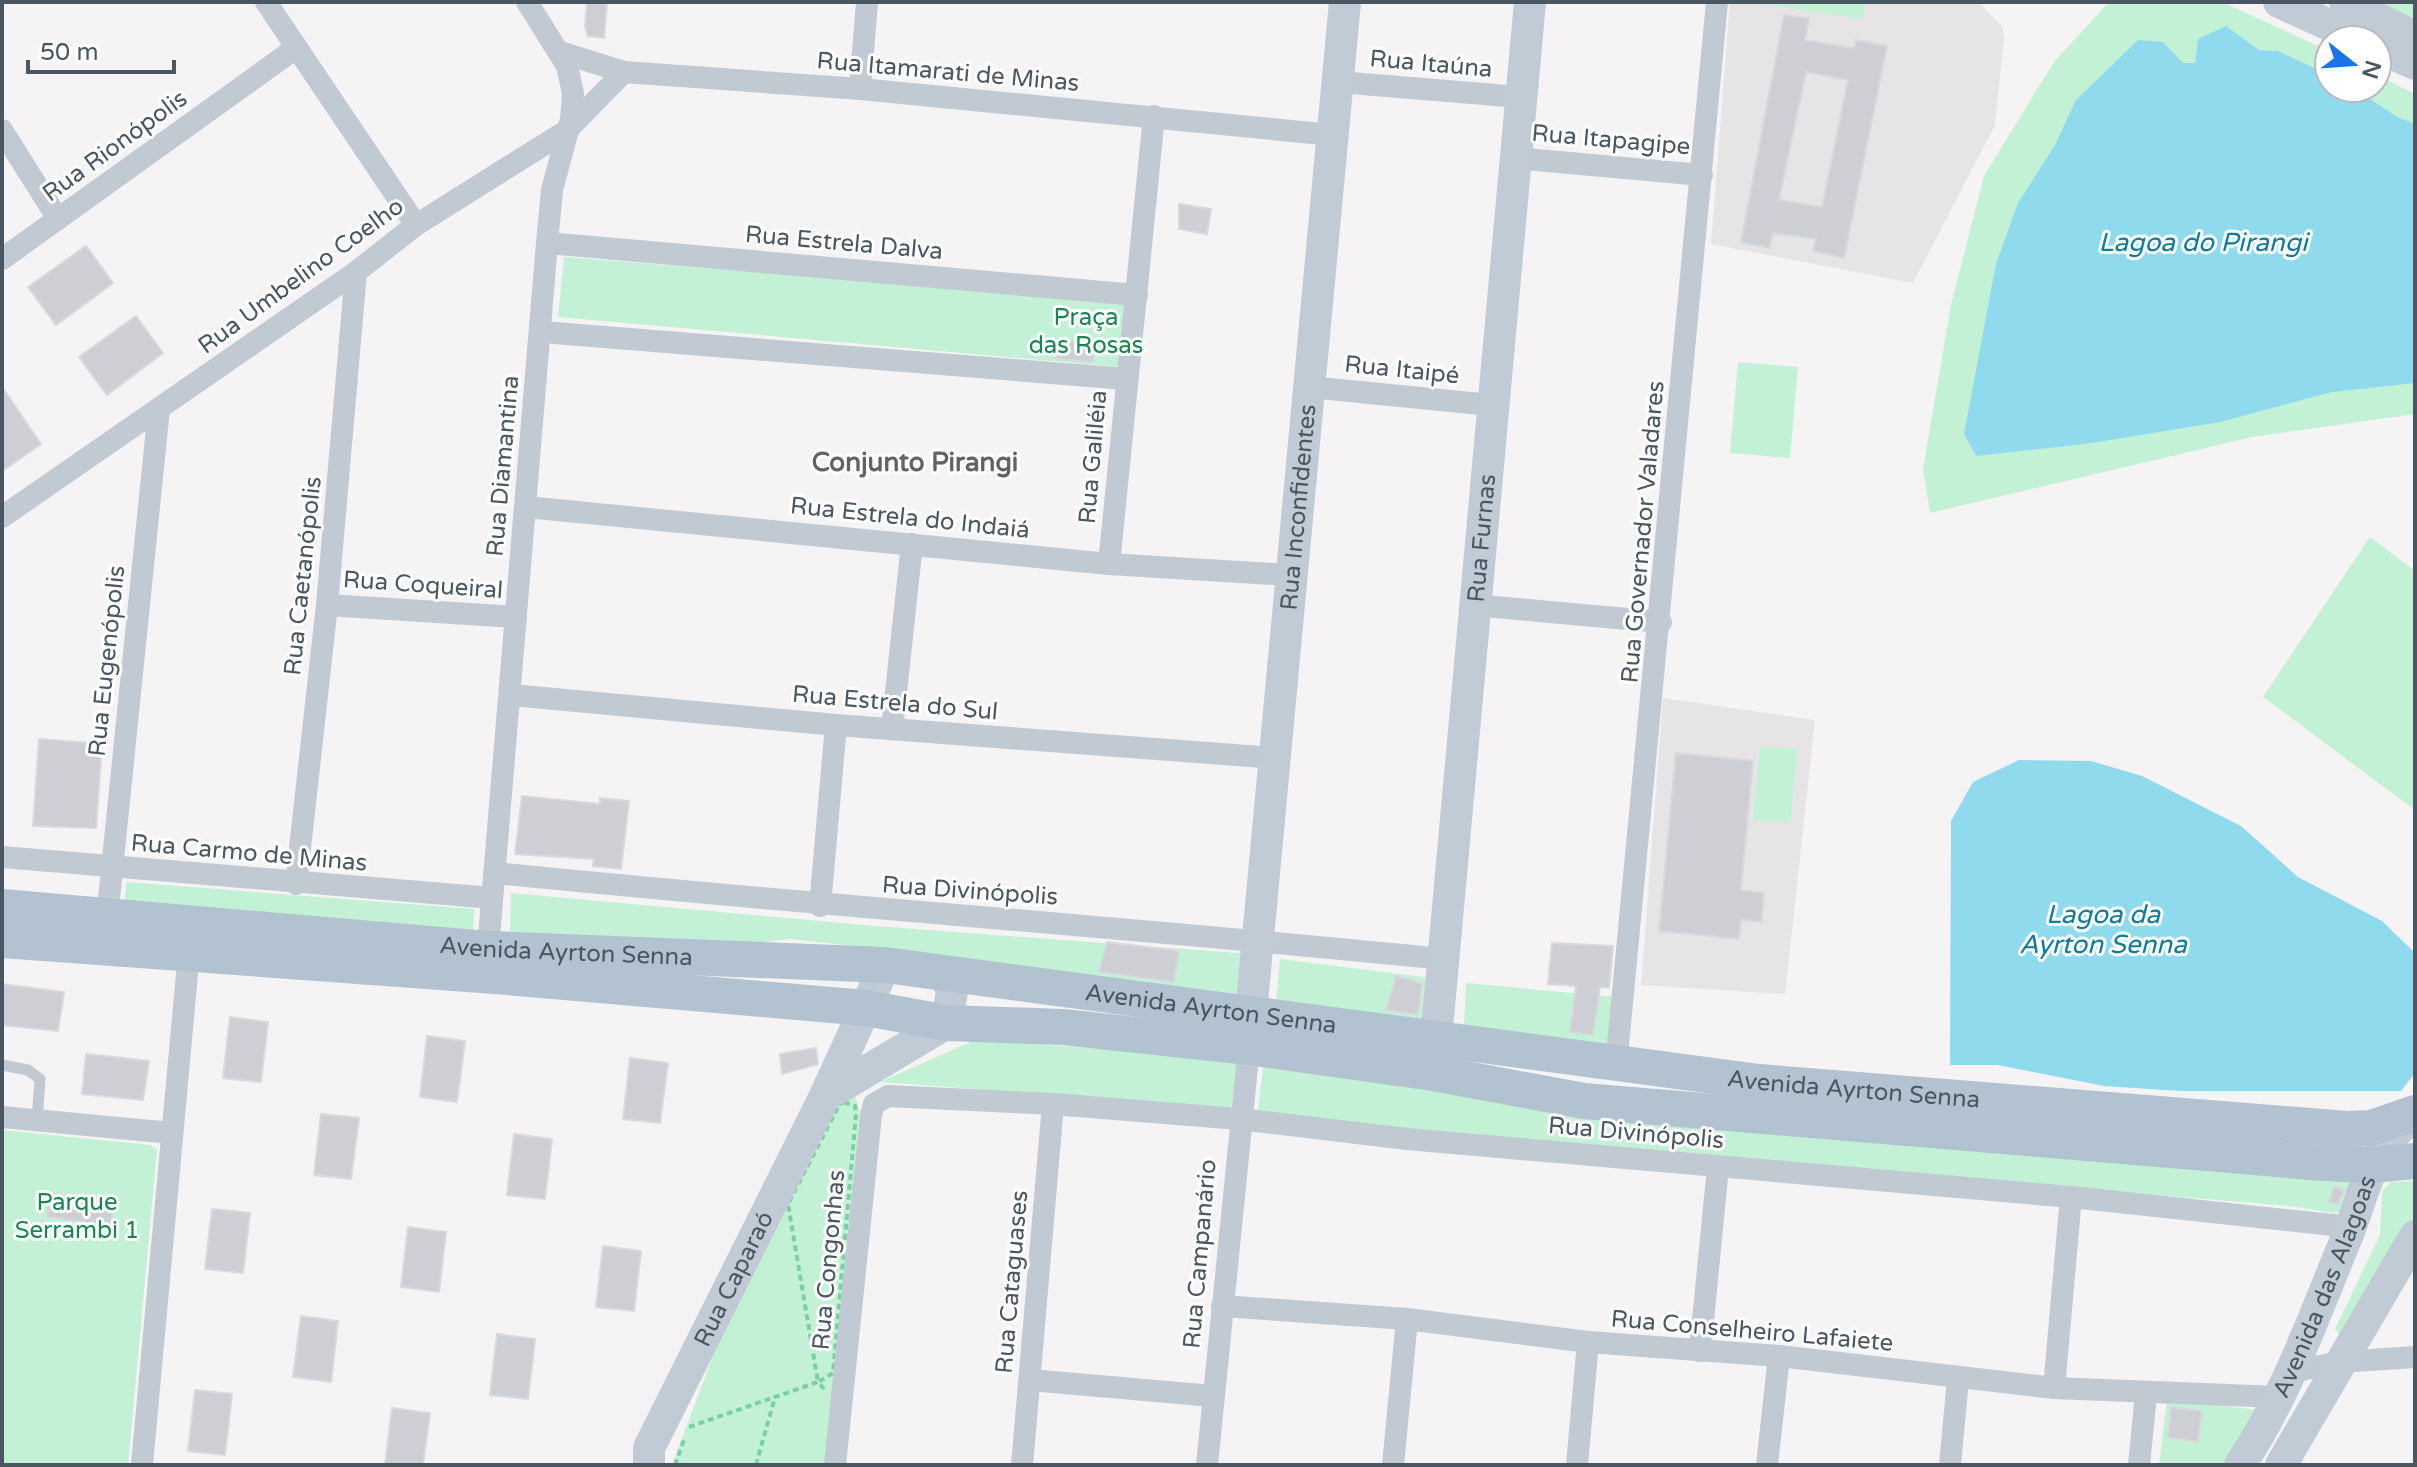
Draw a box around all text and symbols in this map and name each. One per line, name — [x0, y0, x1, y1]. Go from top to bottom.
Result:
scale bar — [28, 24, 174, 74]
north arrow — [2313, 24, 2393, 104]
text: 50 m — [40, 38, 98, 67]
street label: Rua Itaúna — [1368, 44, 1494, 84]
street label: Rua Itamarati de Minas — [815, 46, 1081, 98]
text: N — [2356, 57, 2386, 82]
street label: Rua Rionópolis — [37, 84, 193, 208]
street label: Rua Itapagipe — [1530, 119, 1692, 161]
street label: Rua Umbelino Coelho — [193, 192, 409, 360]
street label: Rua Estrela Dalva — [744, 220, 944, 266]
water label: Lagoa do Pirangi — [2098, 227, 2311, 258]
park label: Praça das Rosas — [1029, 303, 1143, 360]
street label: Rua Itaipé — [1343, 350, 1461, 390]
street label: Rua Diamantina — [481, 374, 525, 558]
street label: Rua Governador Valadares — [1615, 380, 1671, 684]
street label: Rua Galiléia — [1073, 389, 1113, 525]
street label: Rua Inconfidentes — [1274, 403, 1322, 611]
district label: Conjunto Pirangi — [812, 447, 1018, 478]
street label: Rua Furnas — [1461, 473, 1502, 604]
street label: Rua Caetanópolis — [278, 475, 328, 677]
street label: Rua Estrela do Indaiá — [789, 491, 1031, 545]
street label: Rua Eugenópolis — [83, 564, 131, 758]
street label: Rua Coqueiral — [342, 565, 504, 605]
street label: Rua Estrela do Sul — [791, 680, 999, 726]
street label: Rua Carmo de Minas — [130, 828, 368, 878]
street label: Rua Divinópolis — [881, 870, 1059, 912]
water label: Lagoa da Ayrton Senna — [2019, 899, 2188, 960]
street label: Avenida Ayrton Senna — [438, 930, 693, 972]
street label: Avenida Ayrton Senna — [1083, 977, 1338, 1040]
street label: Avenida Ayrton Senna — [1726, 1063, 1981, 1114]
street label: Rua Divinópolis — [1547, 1111, 1725, 1155]
street label: Rua Campanário — [1177, 1158, 1223, 1350]
street label: Rua Congonhas — [807, 1169, 851, 1351]
street label: Avenida das Alagoas — [2266, 1171, 2382, 1402]
park label: Parque Serrambi 1 — [15, 1188, 139, 1245]
street label: Rua Cataguases — [990, 1189, 1034, 1375]
street label: Rua Caparaó — [688, 1206, 779, 1351]
street label: Rua Conselheiro Lafaiete — [1610, 1304, 1894, 1358]

